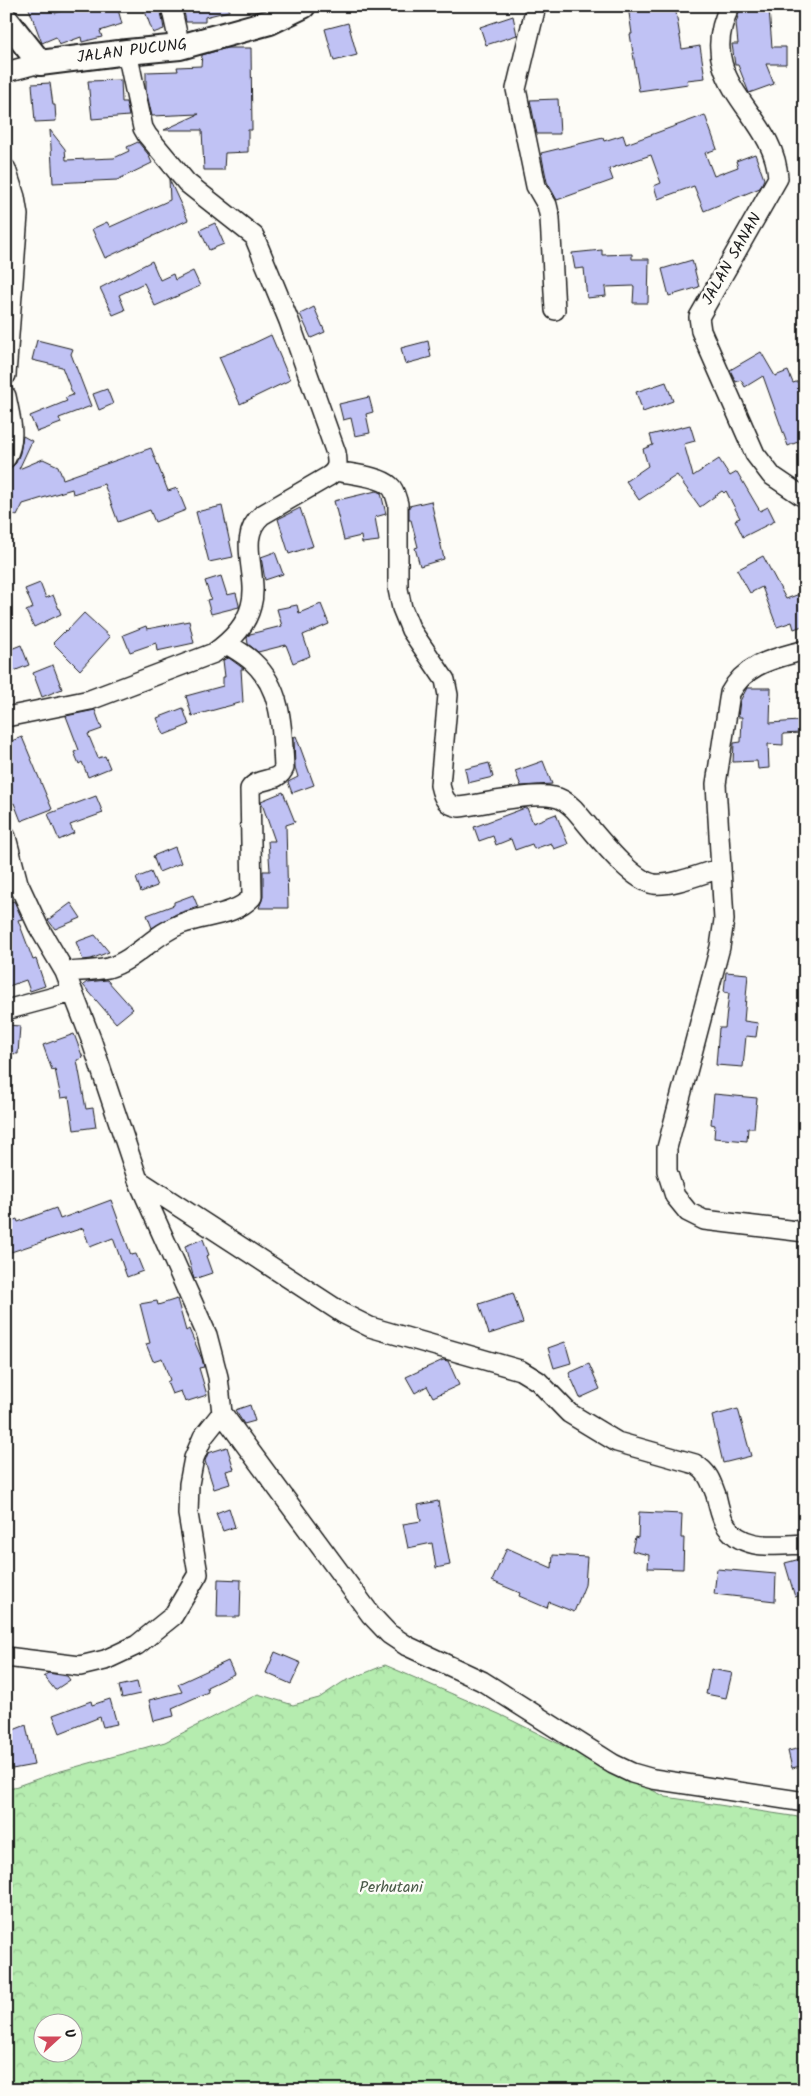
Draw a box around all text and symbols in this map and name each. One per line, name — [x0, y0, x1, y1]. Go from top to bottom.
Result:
street label: JALAN PUCUNG — [75, 32, 189, 70]
street label: JALAN SANAN — [696, 208, 769, 310]
park label: Perhutani — [359, 1875, 424, 1900]
north arrow — [32, 2014, 82, 2064]
text: U — [57, 2026, 81, 2042]

